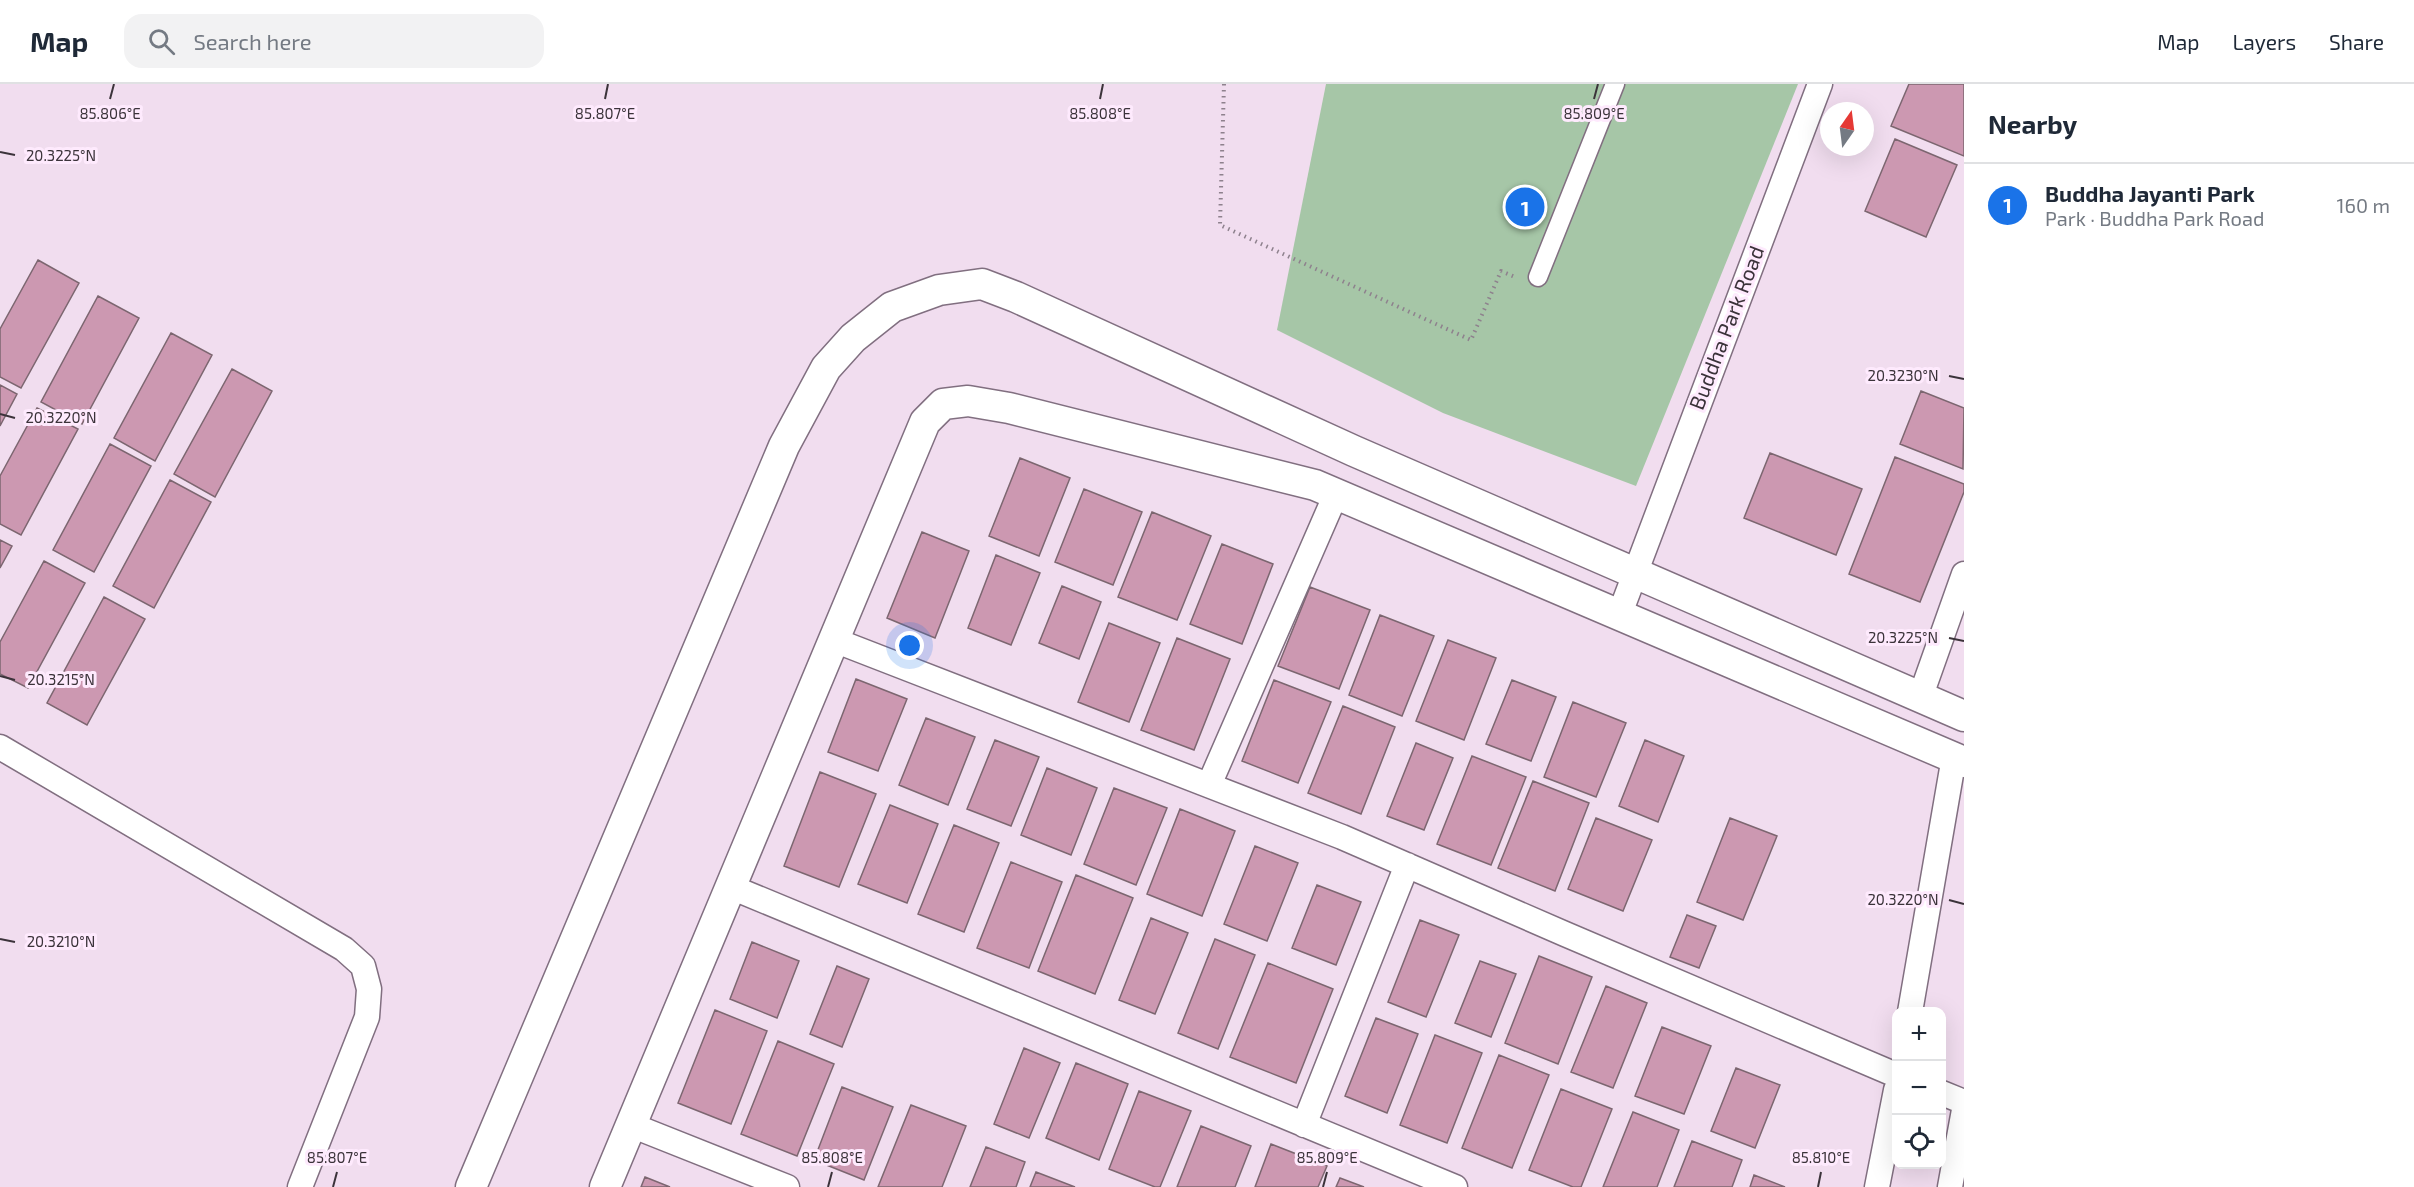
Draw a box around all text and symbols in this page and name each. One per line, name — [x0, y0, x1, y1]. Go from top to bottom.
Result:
search box — [124, 14, 544, 68]
text: Map — [30, 24, 88, 58]
icon: search — [145, 25, 178, 58]
text: Search here — [193, 28, 312, 54]
text: Map — [2157, 29, 2199, 54]
text: Layers — [2232, 29, 2296, 54]
text: Share — [2329, 29, 2384, 54]
north arrow — [1820, 102, 1874, 156]
text: 85.806°E — [79, 104, 141, 122]
text: 85.807°E — [575, 104, 635, 122]
text: 85.808°E — [1069, 104, 1131, 122]
text: 85.809°E — [1563, 104, 1625, 122]
text: Nearby — [1988, 108, 2077, 139]
text: 20.3225°N — [26, 146, 96, 164]
text: Buddha Jayanti Park — [2045, 180, 2255, 206]
pin: 1 — [1506, 184, 1544, 230]
text: 1 — [2003, 193, 2012, 217]
text: 160 m — [2337, 193, 2390, 217]
text: Park · Buddha Park Road — [2045, 206, 2264, 230]
street label: Buddha Park Road — [1683, 242, 1768, 413]
text: 20.3230°N — [1867, 366, 1939, 384]
text: 20.3220°N — [25, 408, 97, 426]
text: 20.3225°N — [1868, 628, 1938, 646]
your location — [895, 631, 924, 660]
text: 20.3215°N — [27, 670, 95, 688]
text: 20.3220°N — [1867, 890, 1939, 908]
text: 20.3210°N — [27, 932, 95, 950]
map controls — [1892, 1007, 1946, 1169]
button: + — [1892, 1007, 1946, 1061]
button: − — [1892, 1061, 1946, 1115]
button: locate — [1892, 1115, 1946, 1169]
text: 85.807°E — [307, 1148, 367, 1166]
text: 85.808°E — [801, 1148, 863, 1166]
text: 85.809°E — [1296, 1148, 1358, 1166]
text: 85.810°E — [1792, 1148, 1850, 1166]

